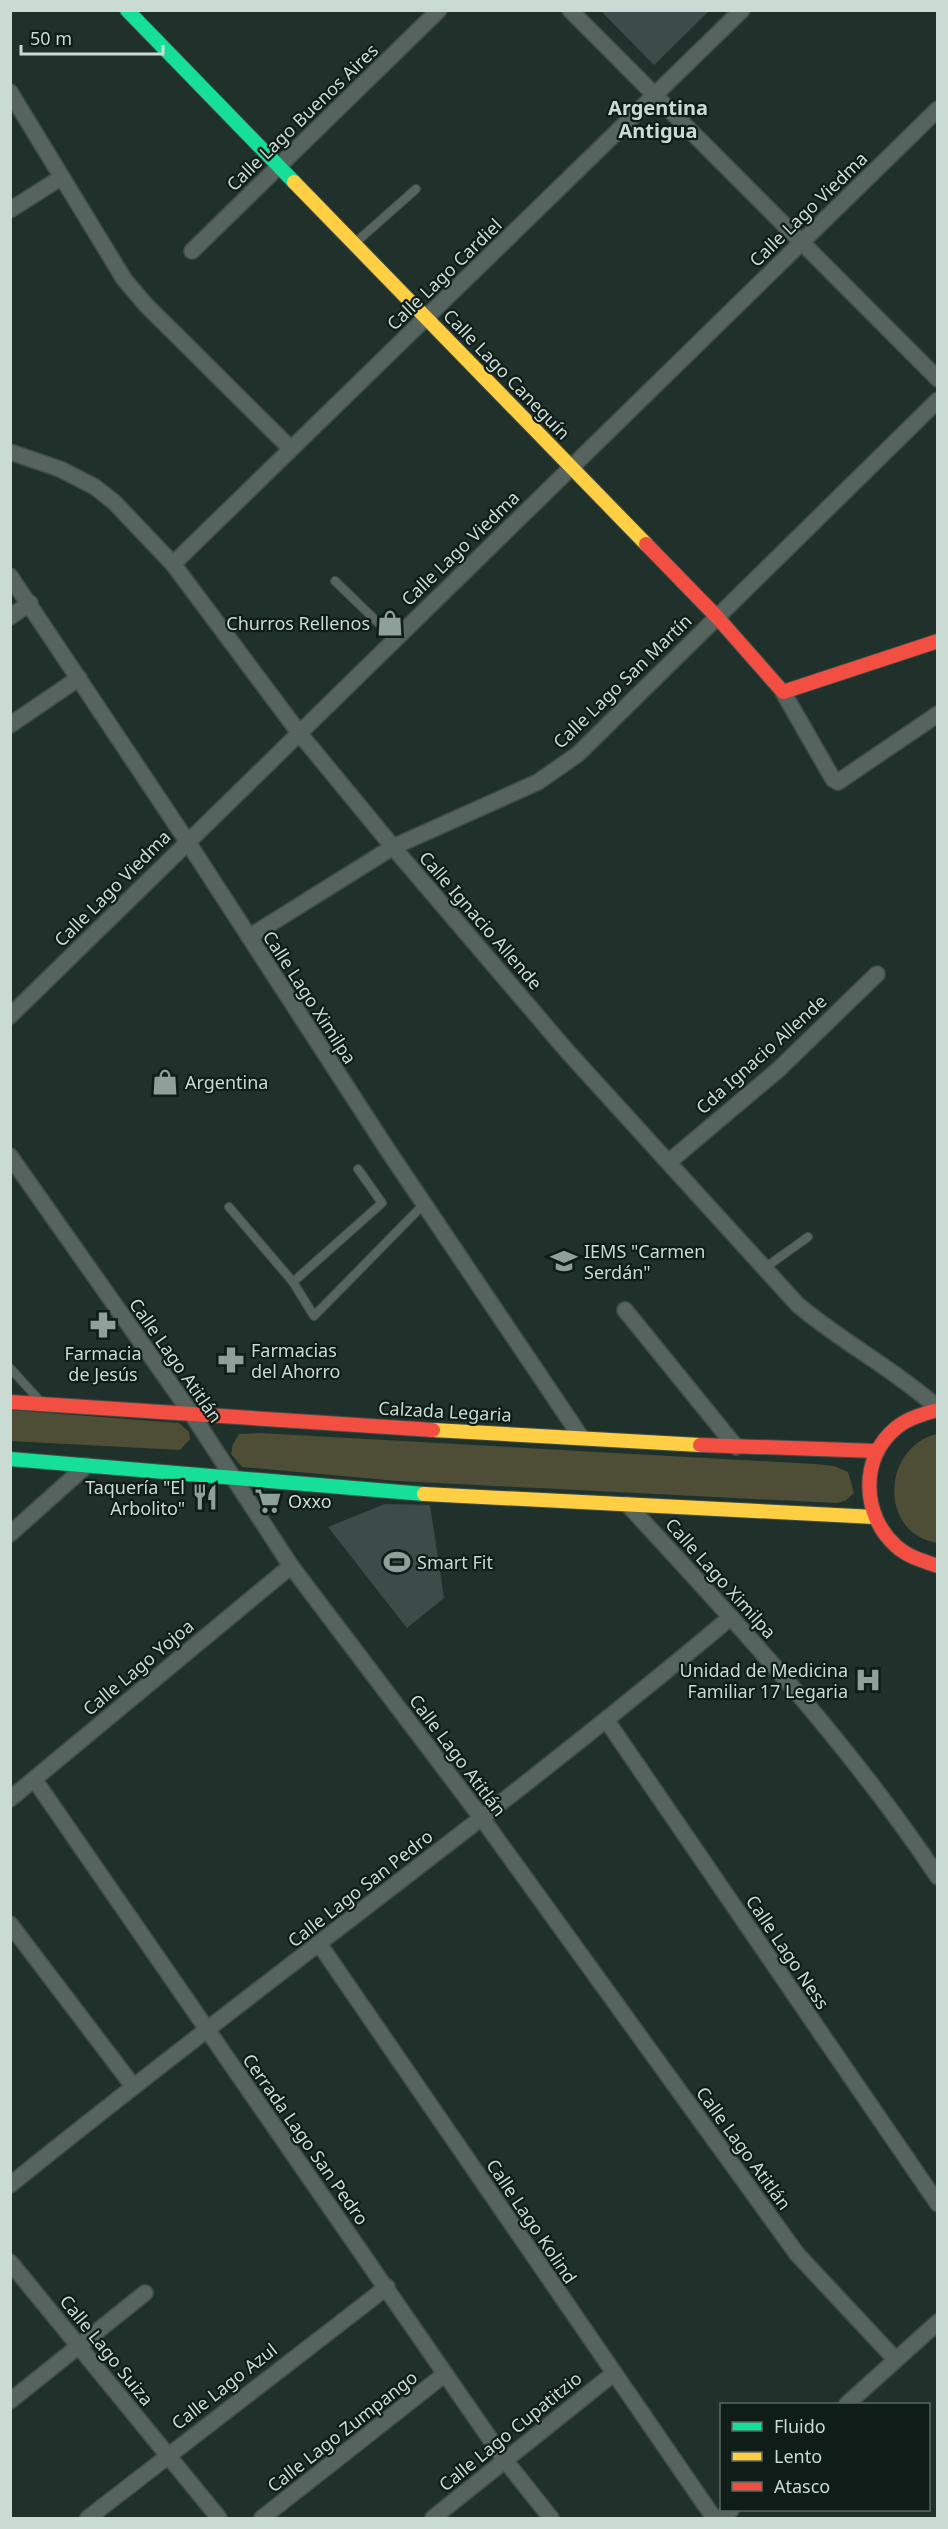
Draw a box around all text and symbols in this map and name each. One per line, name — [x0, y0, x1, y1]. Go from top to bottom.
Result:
scale bar — [21, 18, 164, 56]
text: 50 m — [30, 26, 72, 50]
street label: Calle Lago Buenos Aires — [221, 38, 383, 196]
district label: Argentina Antigua — [608, 94, 708, 144]
street label: Calle Lago Viedma — [744, 146, 872, 272]
street label: Calle Lago Cardiel — [381, 213, 507, 335]
street label: Calle Lago Caneguín — [438, 304, 576, 444]
street label: Calle Lago Viedma — [396, 485, 524, 611]
shop icon: Churros Rellenos — [375, 608, 405, 638]
street label: Calle Lago San Martín — [548, 609, 696, 753]
place label: Churros Rellenos — [226, 611, 370, 635]
street label: Calle Lago Viedma — [49, 825, 175, 951]
street label: Calle Ignacio Allende — [414, 846, 548, 994]
street label: Calle Lago Ximilpa — [258, 926, 362, 1068]
street label: Cda Ignacio Allende — [691, 989, 831, 1119]
shop icon: Argentina — [150, 1067, 180, 1097]
place label: Argentina — [185, 1070, 268, 1094]
place label: IEMS "Carmen Serdán" — [584, 1239, 705, 1284]
school or university icon: IEMS "Carmen Serdán" — [549, 1246, 579, 1276]
street label: Calle Lago Atitlán — [124, 1293, 228, 1427]
pharmacy icon: Farmacia de Jesús — [88, 1310, 118, 1340]
place label: Farmacias del Ahorro — [251, 1338, 340, 1383]
place label: Farmacia de Jesús — [64, 1341, 142, 1386]
pharmacy icon: Farmacias del Ahorro — [216, 1345, 246, 1375]
street label: Calzada Legaria — [378, 1396, 512, 1426]
place label: Taquería "El Arbolito" — [85, 1475, 185, 1520]
restaurant icon: Taquería "El Arbolito" — [190, 1482, 220, 1512]
supermarket icon: Oxxo — [253, 1486, 283, 1516]
place label: Oxxo — [288, 1489, 332, 1513]
street label: Calle Lago Ximilpa — [660, 1513, 782, 1643]
sports icon: Smart Fit — [382, 1547, 412, 1577]
place label: Smart Fit — [417, 1550, 493, 1574]
street label: Calle Lago Yojoa — [78, 1614, 198, 1720]
place label: Unidad de Medicina Familiar 17 Legaria — [680, 1658, 848, 1703]
hospital icon: Unidad de Medicina Familiar 17 Legaria — [853, 1665, 883, 1695]
street label: Calle Lago Atitlán — [404, 1689, 512, 1821]
street label: Calle Lago San Pedro — [283, 1824, 437, 1952]
street label: Calle Lago Ness — [741, 1890, 835, 2014]
street label: Cerrada Lago San Pedro — [238, 2049, 374, 2229]
street label: Calle Lago Atitlán — [691, 2082, 797, 2214]
street label: Calle Lago Kolind — [481, 2154, 583, 2288]
street label: Calle Lago Suiza — [55, 2290, 159, 2410]
street label: Calle Lago Azul — [166, 2337, 282, 2435]
street label: Calle Lago Zumpango — [262, 2365, 422, 2497]
street label: Calle Lago Cupatitzio — [434, 2366, 586, 2496]
legend — [720, 2403, 930, 2511]
text: Fluido — [774, 2414, 826, 2438]
text: Lento — [774, 2444, 822, 2468]
text: Atasco — [774, 2474, 830, 2498]

